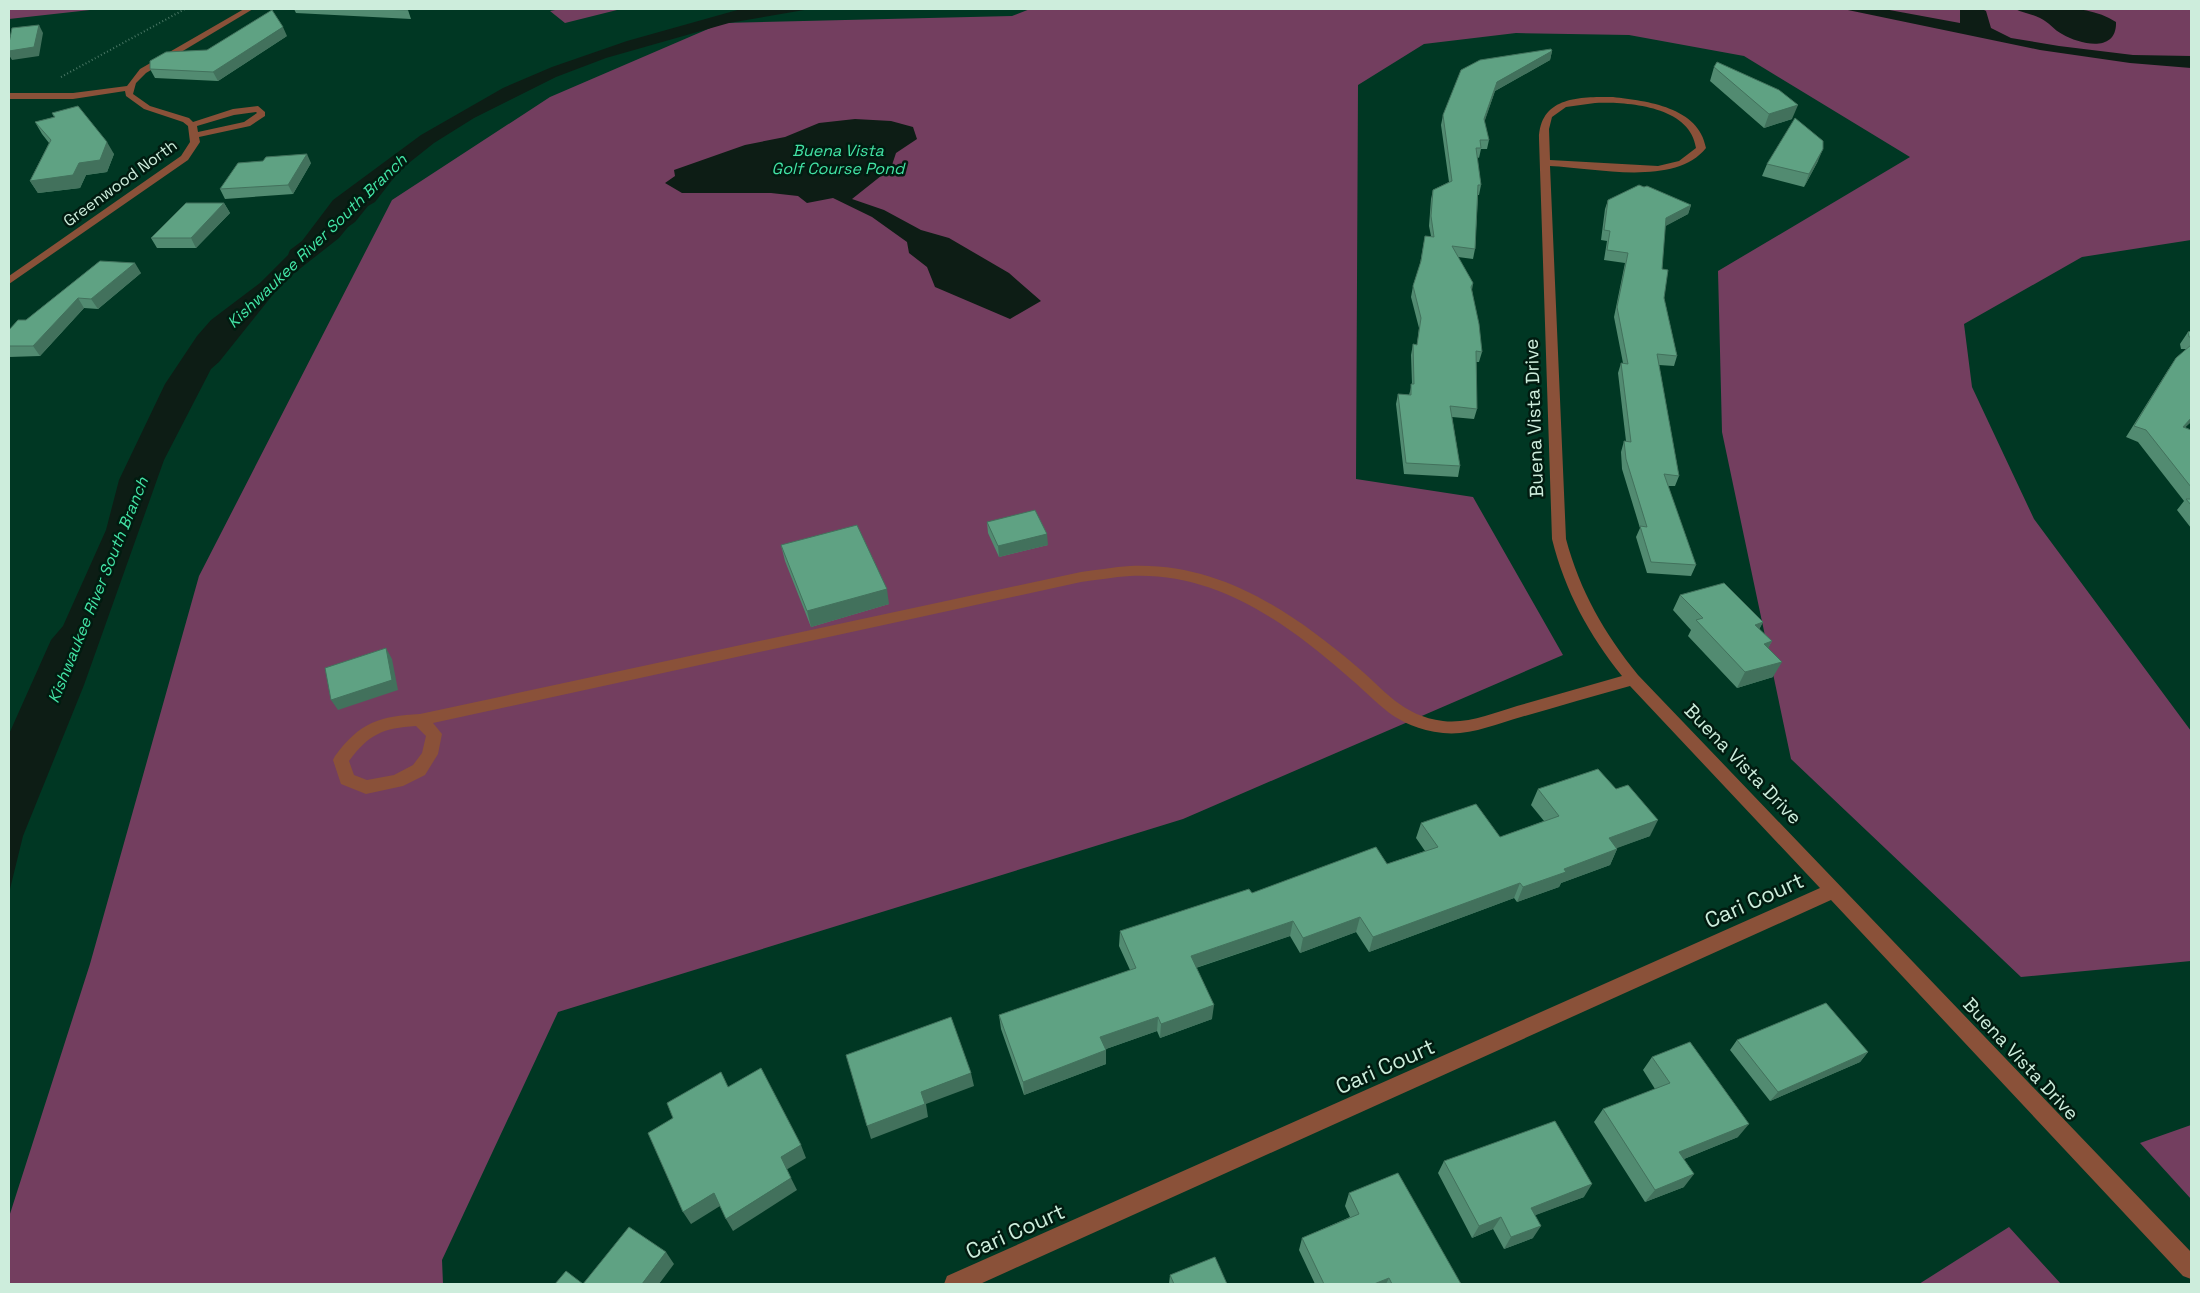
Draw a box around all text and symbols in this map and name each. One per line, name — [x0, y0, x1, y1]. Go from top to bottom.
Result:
street label: Greenwood North — [59, 135, 181, 231]
water label: Buena Vista Golf Course Pond — [772, 140, 906, 179]
water label: Kishwaukee River South Branch — [223, 149, 412, 333]
street label: Buena Vista Drive — [1519, 338, 1549, 498]
water label: Kishwaukee River South Branch — [43, 473, 153, 706]
street label: Buena Vista Drive — [1679, 698, 1807, 830]
street label: Cari Court — [1700, 866, 1808, 934]
street label: Buena Vista Drive — [1958, 992, 2084, 1126]
street label: Cari Court — [1331, 1032, 1439, 1100]
street label: Cari Court — [961, 1197, 1069, 1265]

